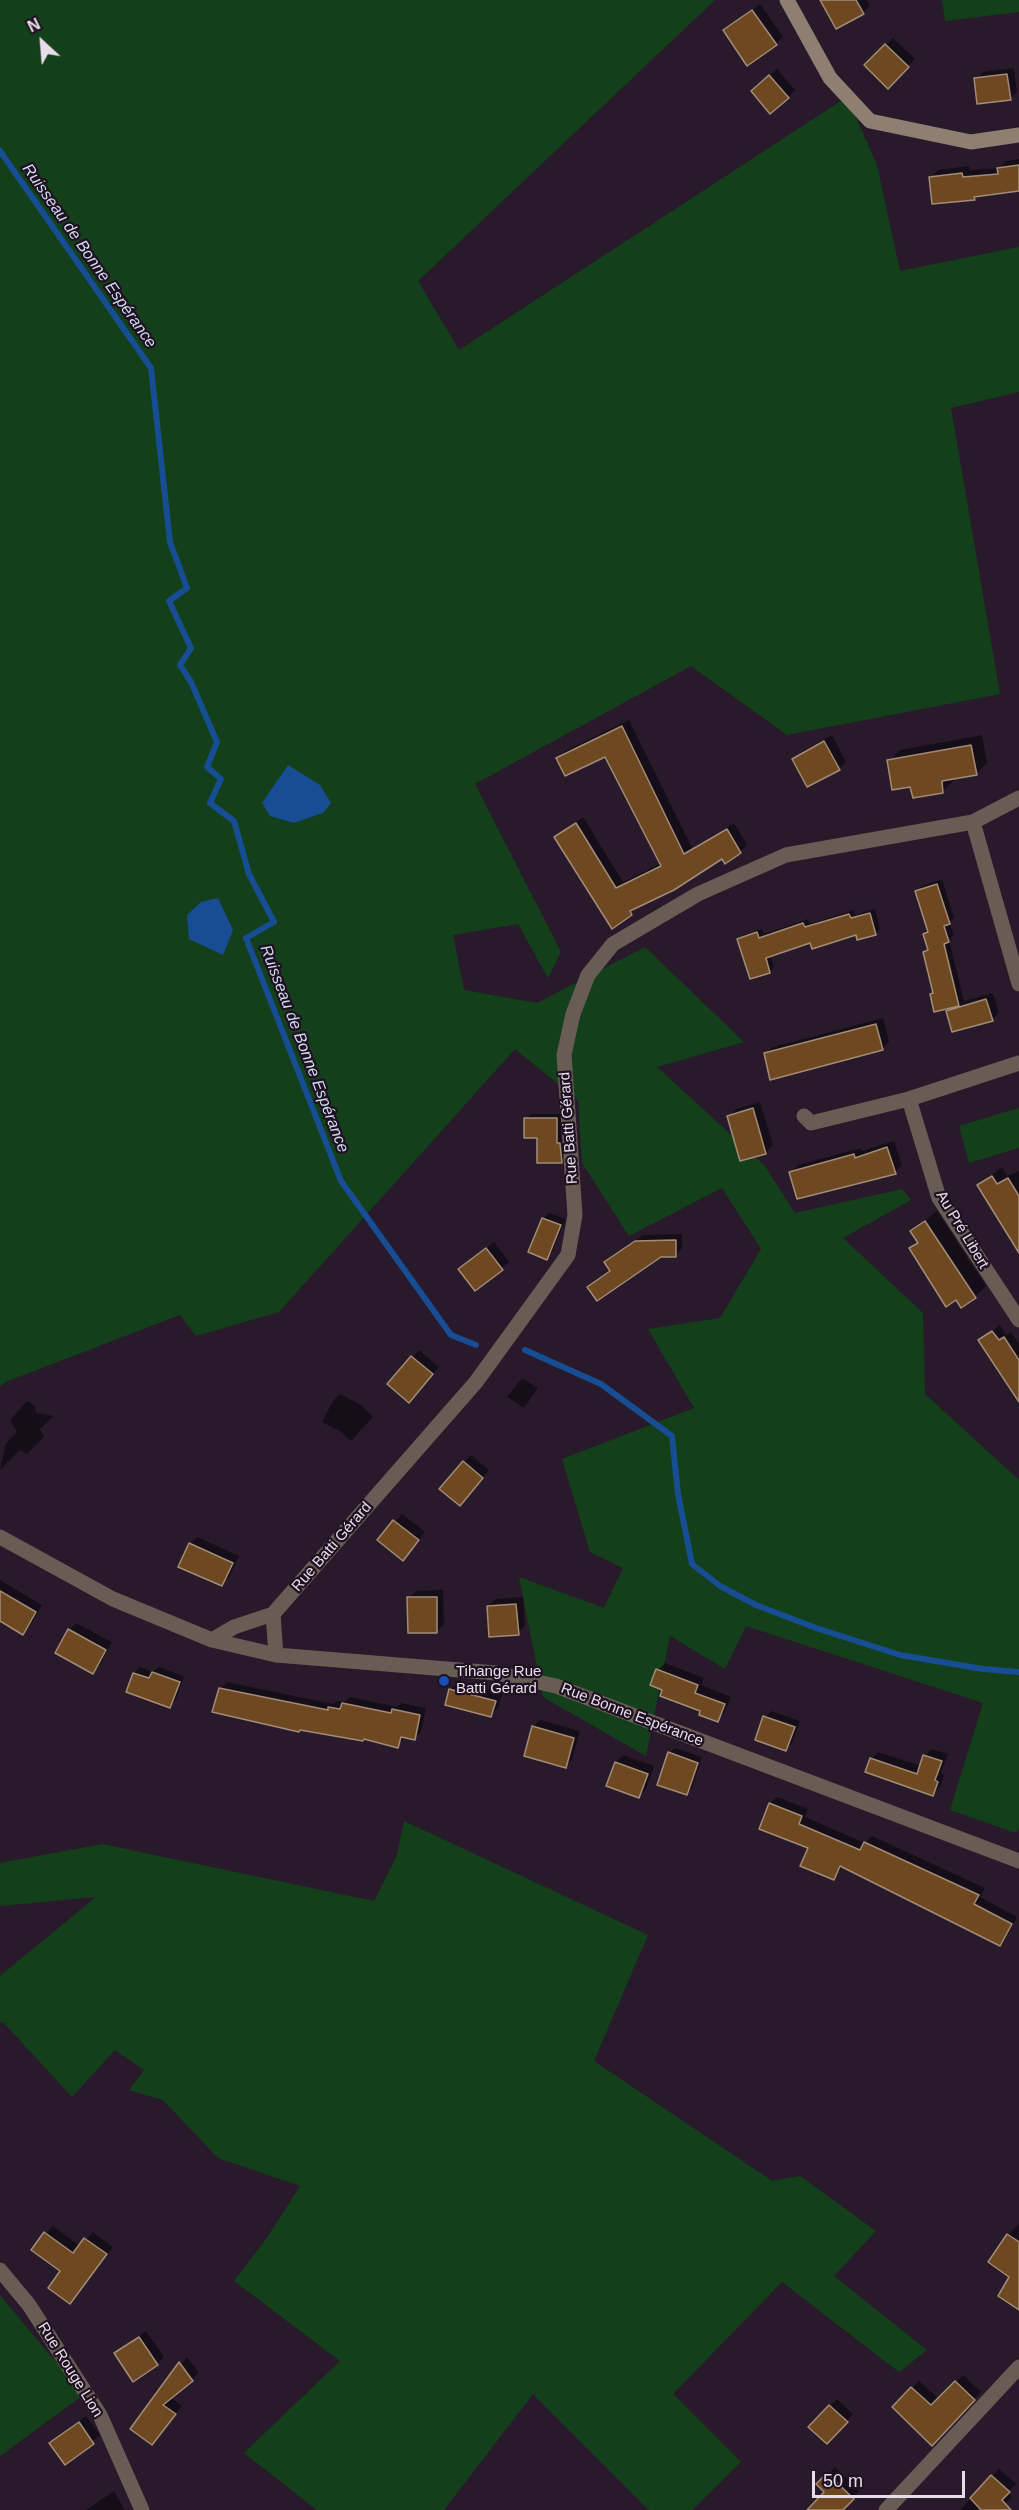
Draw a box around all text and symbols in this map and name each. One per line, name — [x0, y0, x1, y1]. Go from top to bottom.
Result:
north arrow — [12, 12, 72, 72]
text: N — [25, 15, 43, 36]
water label: Ruisseau de Bonne Espérance — [18, 160, 160, 352]
water label: Ruisseau de Bonne Espérance — [256, 943, 352, 1155]
street label: Rue Batti Gérard — [556, 1071, 582, 1185]
street label: Au Pré Libert — [932, 1188, 992, 1272]
street label: Rue Batti Gérard — [288, 1499, 376, 1595]
place label: Tihange Rue Batti Gérard — [456, 1663, 541, 1698]
marker: Tihange Rue Batti Gérard — [437, 1674, 451, 1688]
street label: Rue Bonne Espérance — [558, 1680, 706, 1750]
street label: Rue Rouge Lion — [34, 2319, 106, 2421]
scale bar — [815, 2459, 968, 2497]
text: 50 m — [823, 2471, 863, 2491]

